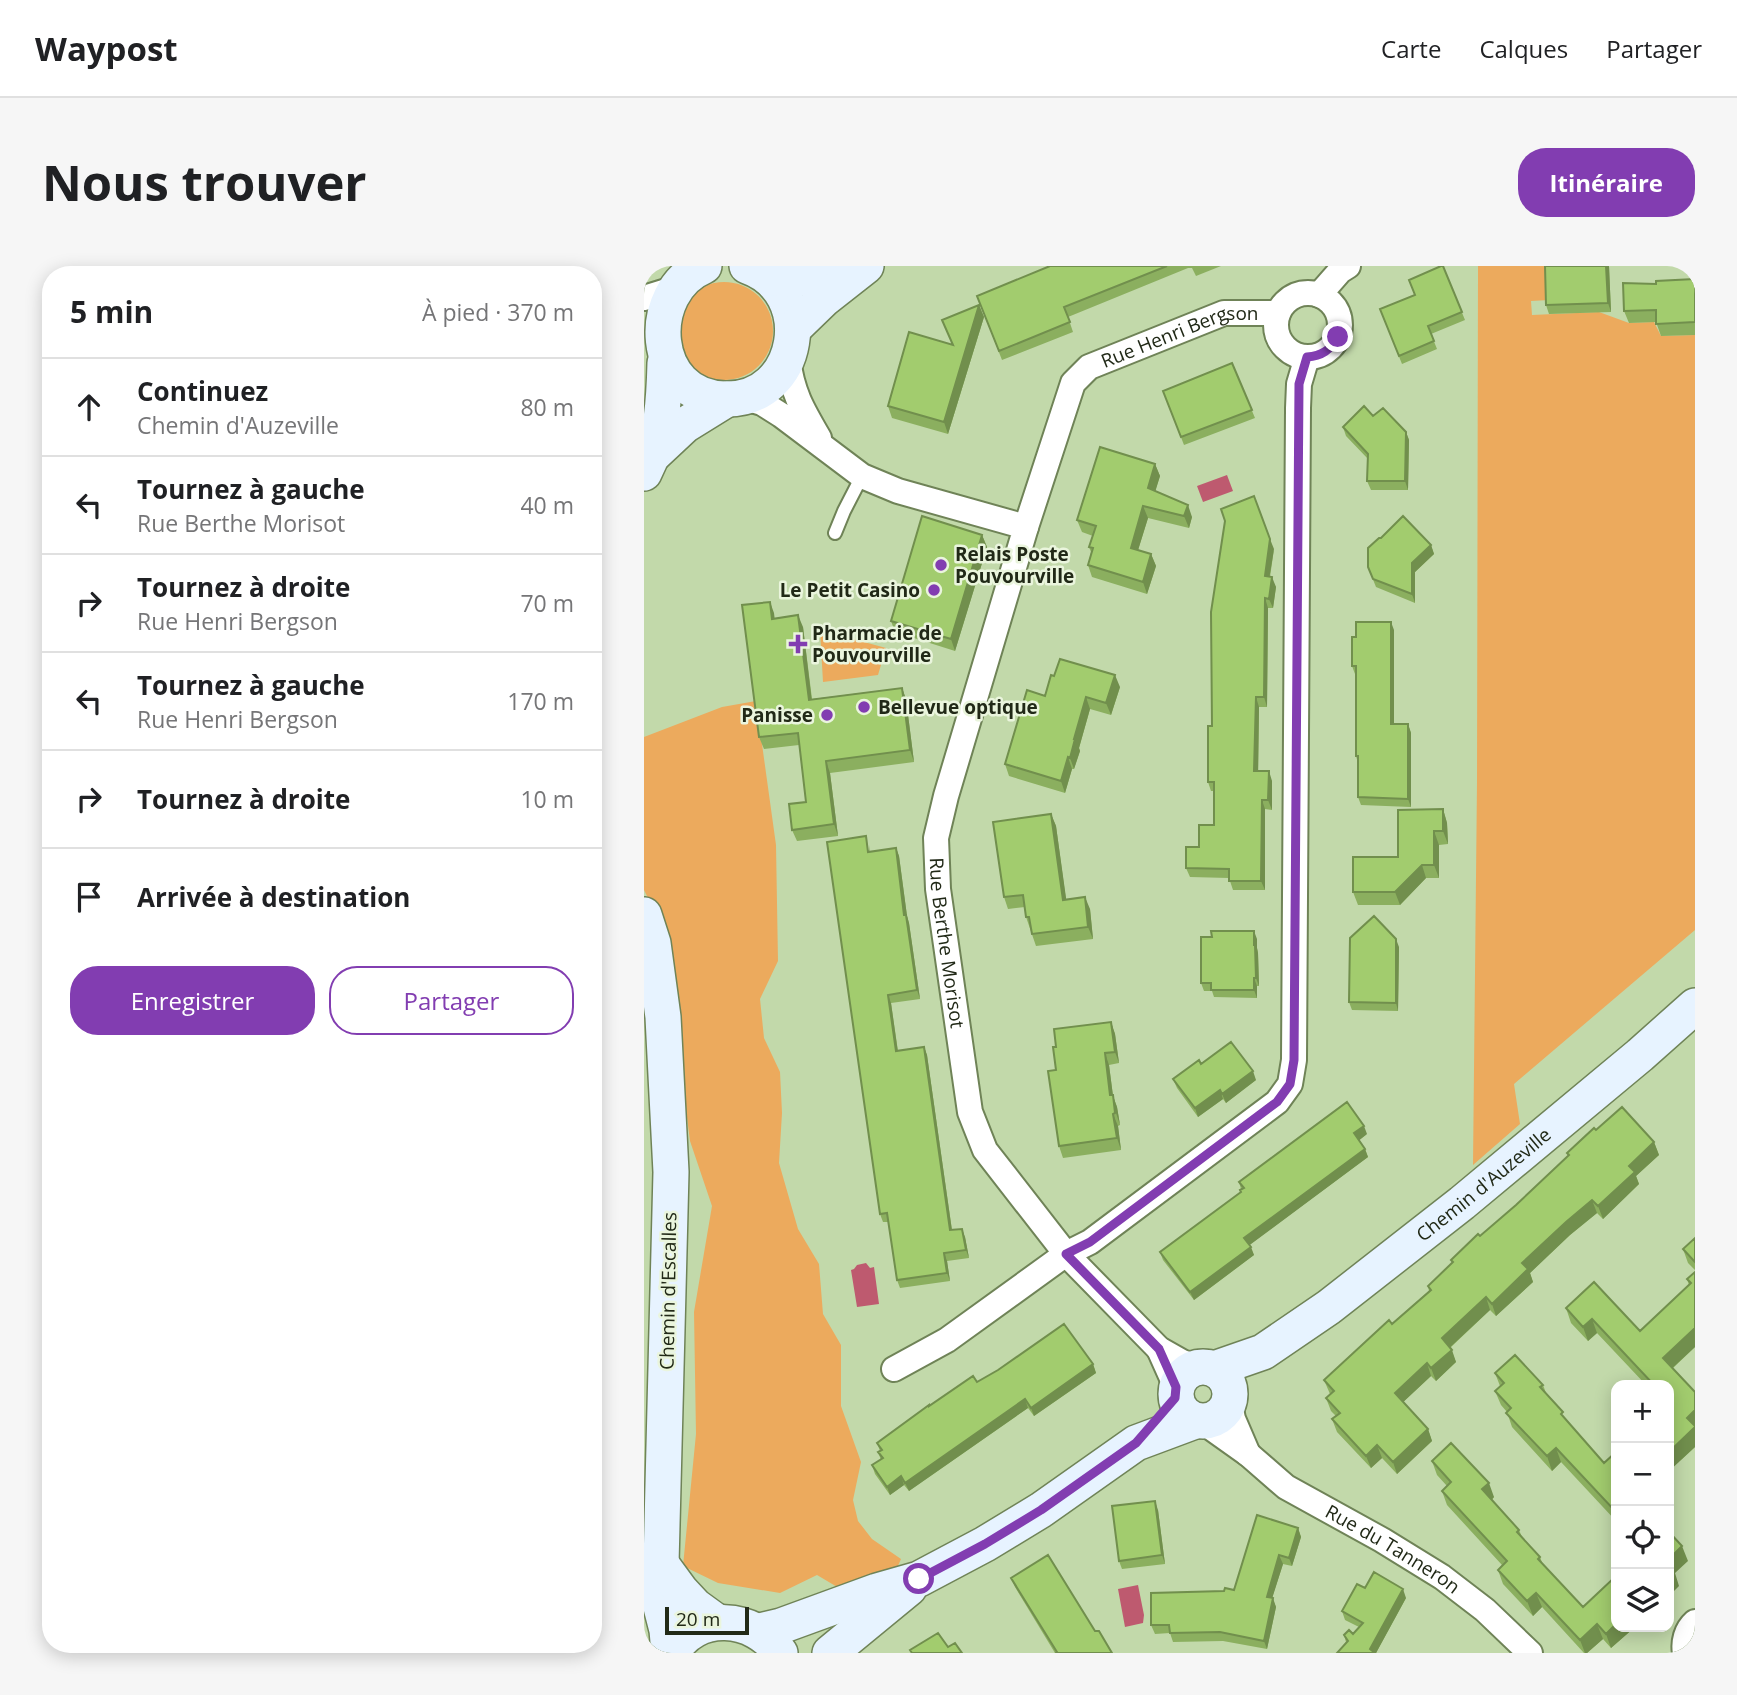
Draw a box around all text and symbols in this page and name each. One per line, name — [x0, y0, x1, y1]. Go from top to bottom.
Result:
text: Waypost — [35, 26, 178, 71]
text: Carte — [1381, 32, 1441, 65]
text: Calques — [1479, 32, 1568, 65]
text: Partager — [1606, 32, 1702, 65]
button: Itinéraire — [1518, 148, 1695, 217]
text: Nous trouver — [42, 149, 367, 215]
text: 5 min — [70, 291, 153, 332]
text: À pied · 370 m — [422, 296, 574, 328]
street label: Rue Henri Bergson — [1097, 300, 1259, 374]
route end — [1322, 321, 1353, 352]
text: Continuez — [137, 373, 268, 409]
icon: ahead — [70, 388, 108, 426]
text: 80 m — [520, 391, 574, 423]
text: Chemin d'Auzeville — [137, 409, 339, 441]
text: Tournez à gauche — [137, 471, 365, 507]
icon: left — [70, 486, 108, 524]
text: 40 m — [520, 489, 574, 521]
text: Rue Berthe Morisot — [137, 507, 345, 539]
place label: Relais Poste Pouvourville — [955, 541, 1074, 589]
marker: Relais Poste Pouvourville — [933, 557, 949, 573]
text: Tournez à droite — [137, 569, 350, 605]
place label: Le Petit Casino — [780, 577, 920, 603]
marker: Le Petit Casino — [926, 582, 942, 598]
icon: right — [70, 584, 108, 622]
text: 70 m — [520, 587, 574, 619]
text: Rue Henri Bergson — [137, 605, 338, 637]
place label: Pharmacie de Pouvourville — [812, 620, 942, 668]
marker: Pharmacie de Pouvourville — [790, 636, 806, 652]
text: Tournez à gauche — [137, 667, 365, 703]
icon: left — [70, 682, 108, 720]
text: 170 m — [507, 685, 574, 717]
place label: Bellevue optique — [878, 694, 1038, 720]
marker: Bellevue optique — [856, 699, 872, 715]
place label: Panisse — [741, 702, 813, 728]
text: Rue Henri Bergson — [137, 703, 338, 735]
marker: Panisse — [819, 707, 835, 723]
icon: right — [70, 780, 108, 818]
text: Tournez à droite — [137, 781, 350, 817]
text: 10 m — [520, 783, 574, 815]
street label: Rue Berthe Morisot — [924, 857, 971, 1030]
icon: arrive — [70, 878, 108, 916]
text: Arrivée à destination — [137, 879, 410, 915]
button: Enregistrer — [70, 966, 315, 1035]
button: Partager — [329, 966, 574, 1035]
street label: Chemin d'Auzeville — [1411, 1121, 1556, 1247]
street label: Chemin d'Escalles — [654, 1212, 682, 1370]
map controls — [1611, 1380, 1674, 1632]
button: + — [1611, 1380, 1674, 1443]
button: − — [1611, 1443, 1674, 1506]
street label: Rue du Tanneron — [1321, 1498, 1466, 1599]
button: locate — [1611, 1506, 1674, 1569]
route start — [903, 1563, 934, 1594]
button: layers — [1611, 1569, 1674, 1632]
scale bar — [665, 1604, 749, 1636]
text: 20 m — [676, 1606, 720, 1632]

